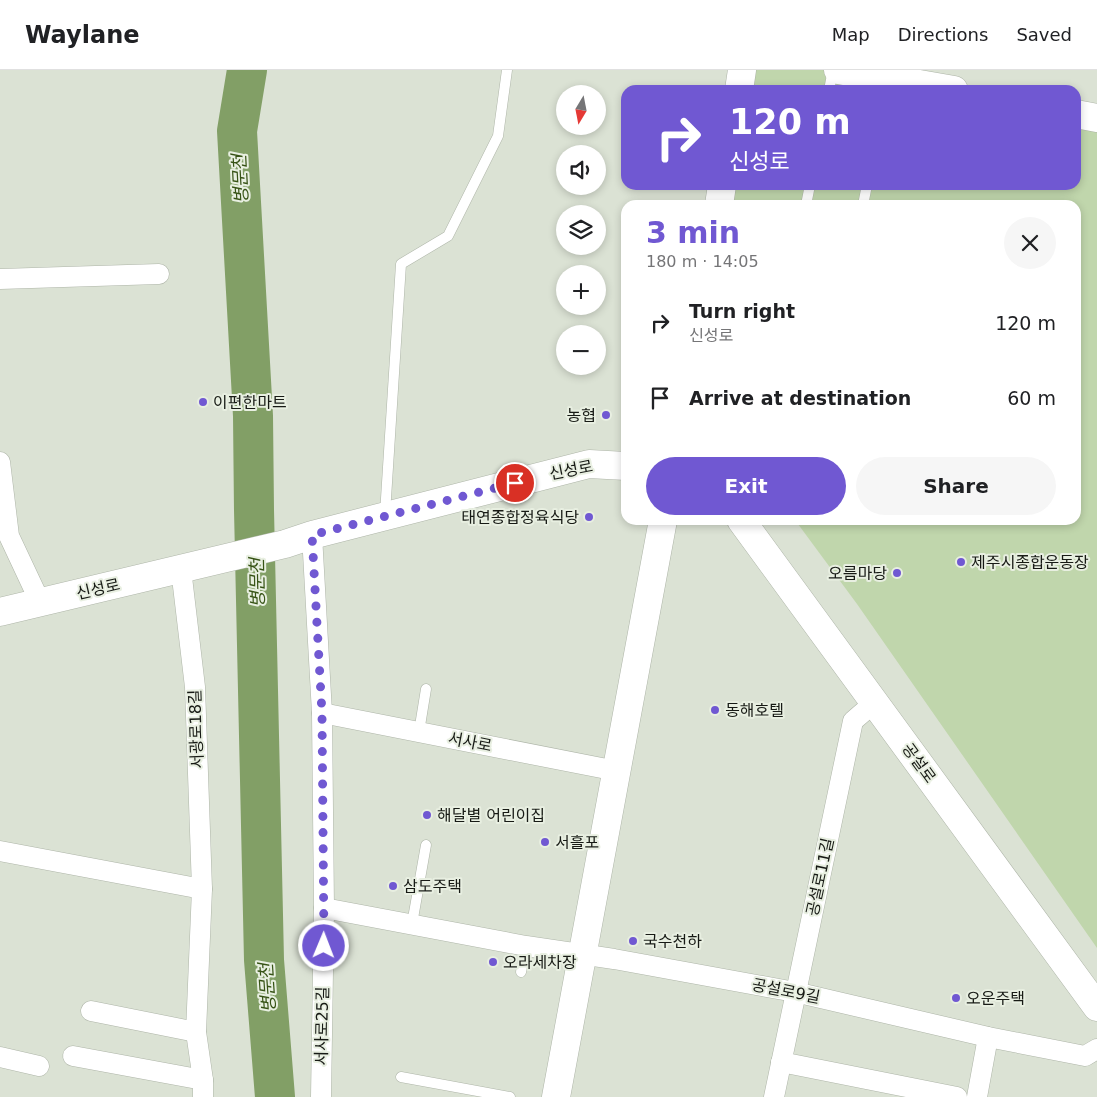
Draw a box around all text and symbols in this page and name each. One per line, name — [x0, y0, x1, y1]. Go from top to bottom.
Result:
text: Waylane — [25, 21, 140, 49]
text: Map — [832, 24, 870, 45]
text: Directions — [898, 24, 988, 45]
text: Saved — [1016, 24, 1072, 45]
north arrow — [556, 85, 606, 135]
map controls — [556, 85, 606, 375]
text: 120 m — [729, 102, 851, 142]
icon: right — [646, 105, 711, 170]
button: sound — [556, 145, 606, 195]
text: 신성로 — [729, 149, 790, 174]
water label: 병문천 — [228, 151, 252, 204]
button: layers — [556, 205, 606, 255]
text: 3 min — [646, 215, 740, 250]
button: close — [1004, 217, 1056, 269]
text: 180 m · 14:05 — [646, 252, 759, 271]
button: + — [556, 265, 606, 315]
text: Turn right — [689, 300, 795, 322]
icon: right — [646, 309, 674, 337]
text: 120 m — [995, 312, 1056, 334]
button: − — [556, 325, 606, 375]
text: 신성로 — [689, 326, 733, 345]
icon: arrive — [646, 384, 674, 412]
text: Arrive at destination — [689, 387, 911, 409]
text: 60 m — [1007, 387, 1056, 409]
place label: 이편한마트 — [213, 393, 287, 412]
marker: 이편한마트 — [197, 396, 209, 408]
place label: 농협 — [567, 406, 596, 425]
marker: 농협 — [600, 409, 612, 421]
street label: 신성로 — [548, 456, 595, 484]
button: Exit — [646, 457, 846, 515]
button: Share — [856, 457, 1056, 515]
pin — [494, 462, 536, 504]
icon: arrive — [501, 469, 529, 497]
place label: 태연종합정육식당 — [461, 508, 579, 527]
marker: 태연종합정육식당 — [583, 511, 595, 523]
place label: 제주시종합운동장 — [971, 553, 1089, 572]
water label: 병문천 — [246, 556, 268, 608]
marker: 제주시종합운동장 — [955, 556, 967, 568]
place label: 오름마당 — [828, 564, 887, 583]
marker: 오름마당 — [891, 567, 903, 579]
street label: 신성로 — [74, 575, 122, 603]
street label: 서광로18길 — [185, 689, 207, 769]
place label: 동해호텔 — [725, 701, 784, 720]
marker: 동해호텔 — [709, 704, 721, 716]
street label: 서사로 — [447, 728, 494, 756]
street label: 공설로 — [898, 740, 940, 787]
place label: 해달별 어린이집 — [437, 806, 545, 825]
marker: 해달별 어린이집 — [421, 809, 433, 821]
place label: 서흘포 — [555, 833, 599, 852]
marker: 서흘포 — [539, 836, 551, 848]
street label: 공설로11길 — [802, 836, 838, 918]
place label: 삼도주택 — [403, 877, 462, 896]
marker: 삼도주택 — [387, 880, 399, 892]
position arrow — [297, 919, 349, 971]
place label: 국수천하 — [643, 932, 702, 951]
marker: 국수천하 — [627, 935, 639, 947]
place label: 오라세차장 — [503, 953, 577, 972]
marker: 오라세차장 — [487, 956, 499, 968]
water label: 병문천 — [255, 960, 279, 1014]
street label: 공설로9길 — [750, 975, 822, 1007]
street label: 서사로25길 — [312, 986, 332, 1066]
place label: 오운주택 — [966, 989, 1025, 1008]
marker: 오운주택 — [950, 992, 962, 1004]

